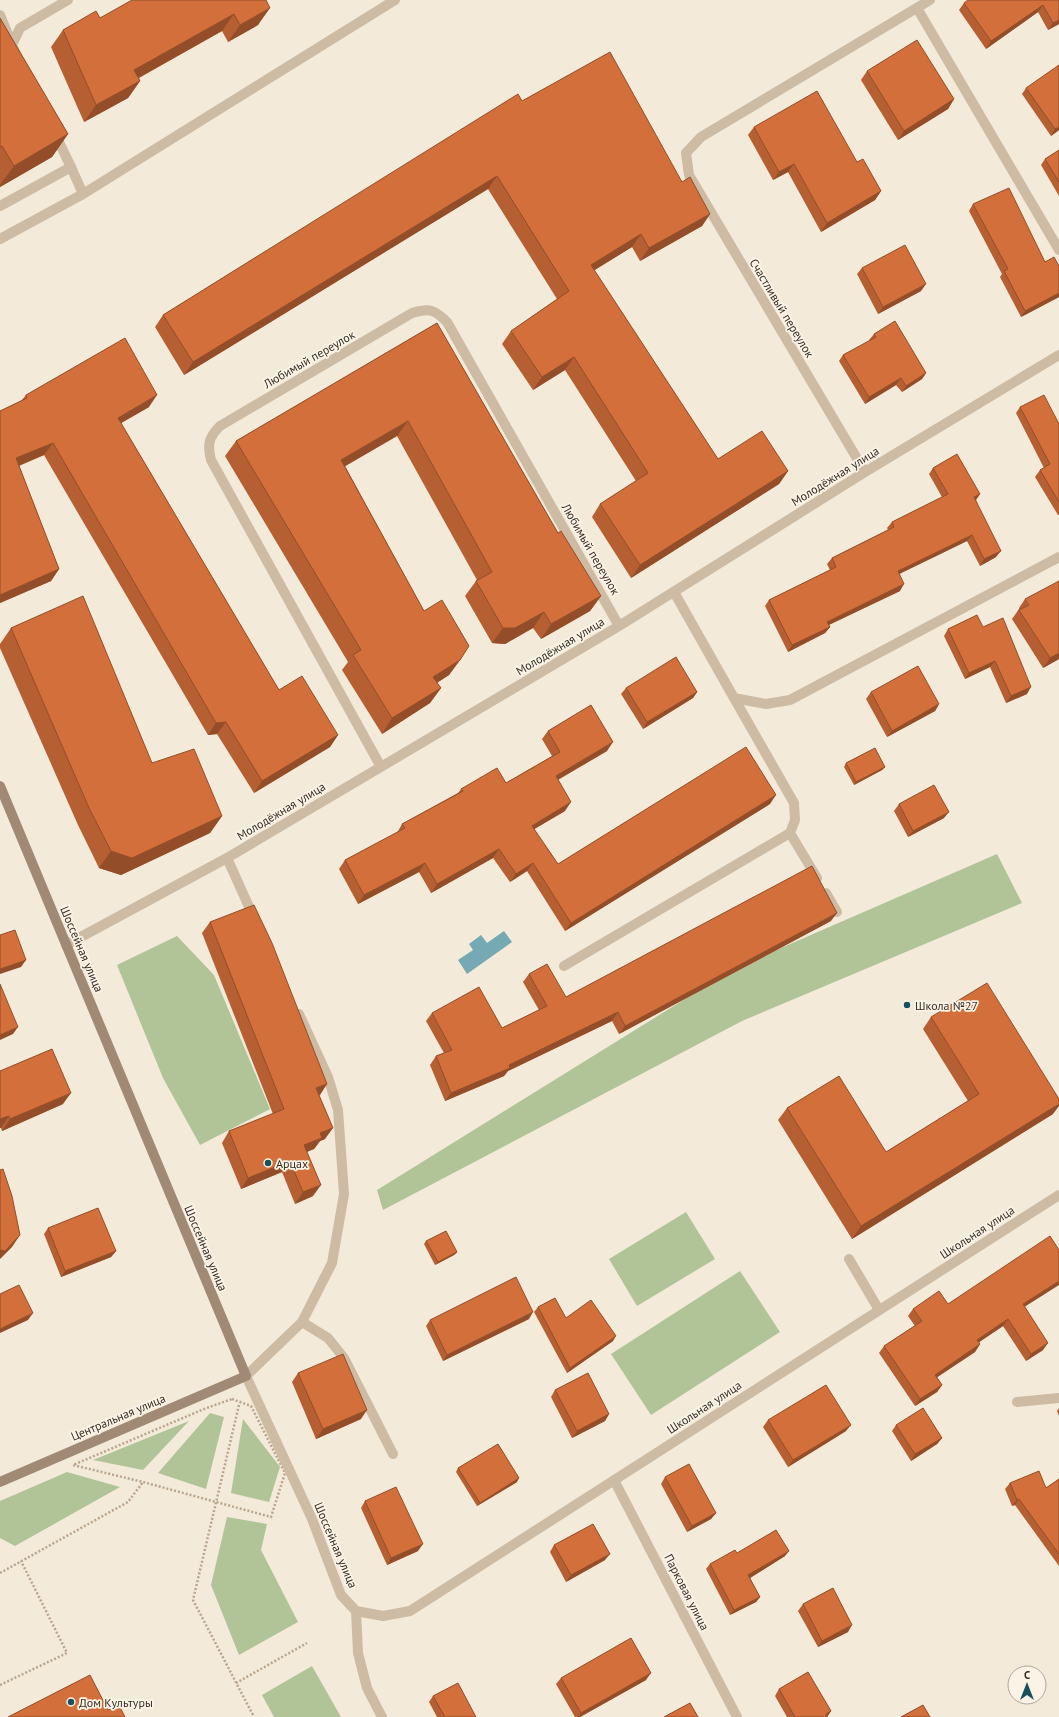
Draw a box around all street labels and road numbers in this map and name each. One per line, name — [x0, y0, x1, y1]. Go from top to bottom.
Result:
street label: Счастливый переулок — [747, 256, 818, 360]
street label: Любимый переулок — [260, 327, 358, 392]
street label: Молодёжная улица — [788, 443, 882, 509]
street label: Любимый переулок — [558, 500, 623, 598]
street label: Молодёжная улица — [513, 614, 607, 678]
street label: Молодёжная улица — [234, 779, 328, 843]
street label: Шоссейная улица — [57, 904, 107, 994]
street label: Школьная улица — [937, 1202, 1017, 1262]
street label: Шоссейная улица — [181, 1203, 231, 1293]
street label: Школьная улица — [664, 1377, 744, 1437]
street label: Центральная улица — [68, 1390, 168, 1444]
street label: Шоссейная улица — [311, 1500, 361, 1590]
street label: Парковая улица — [661, 1551, 713, 1633]

